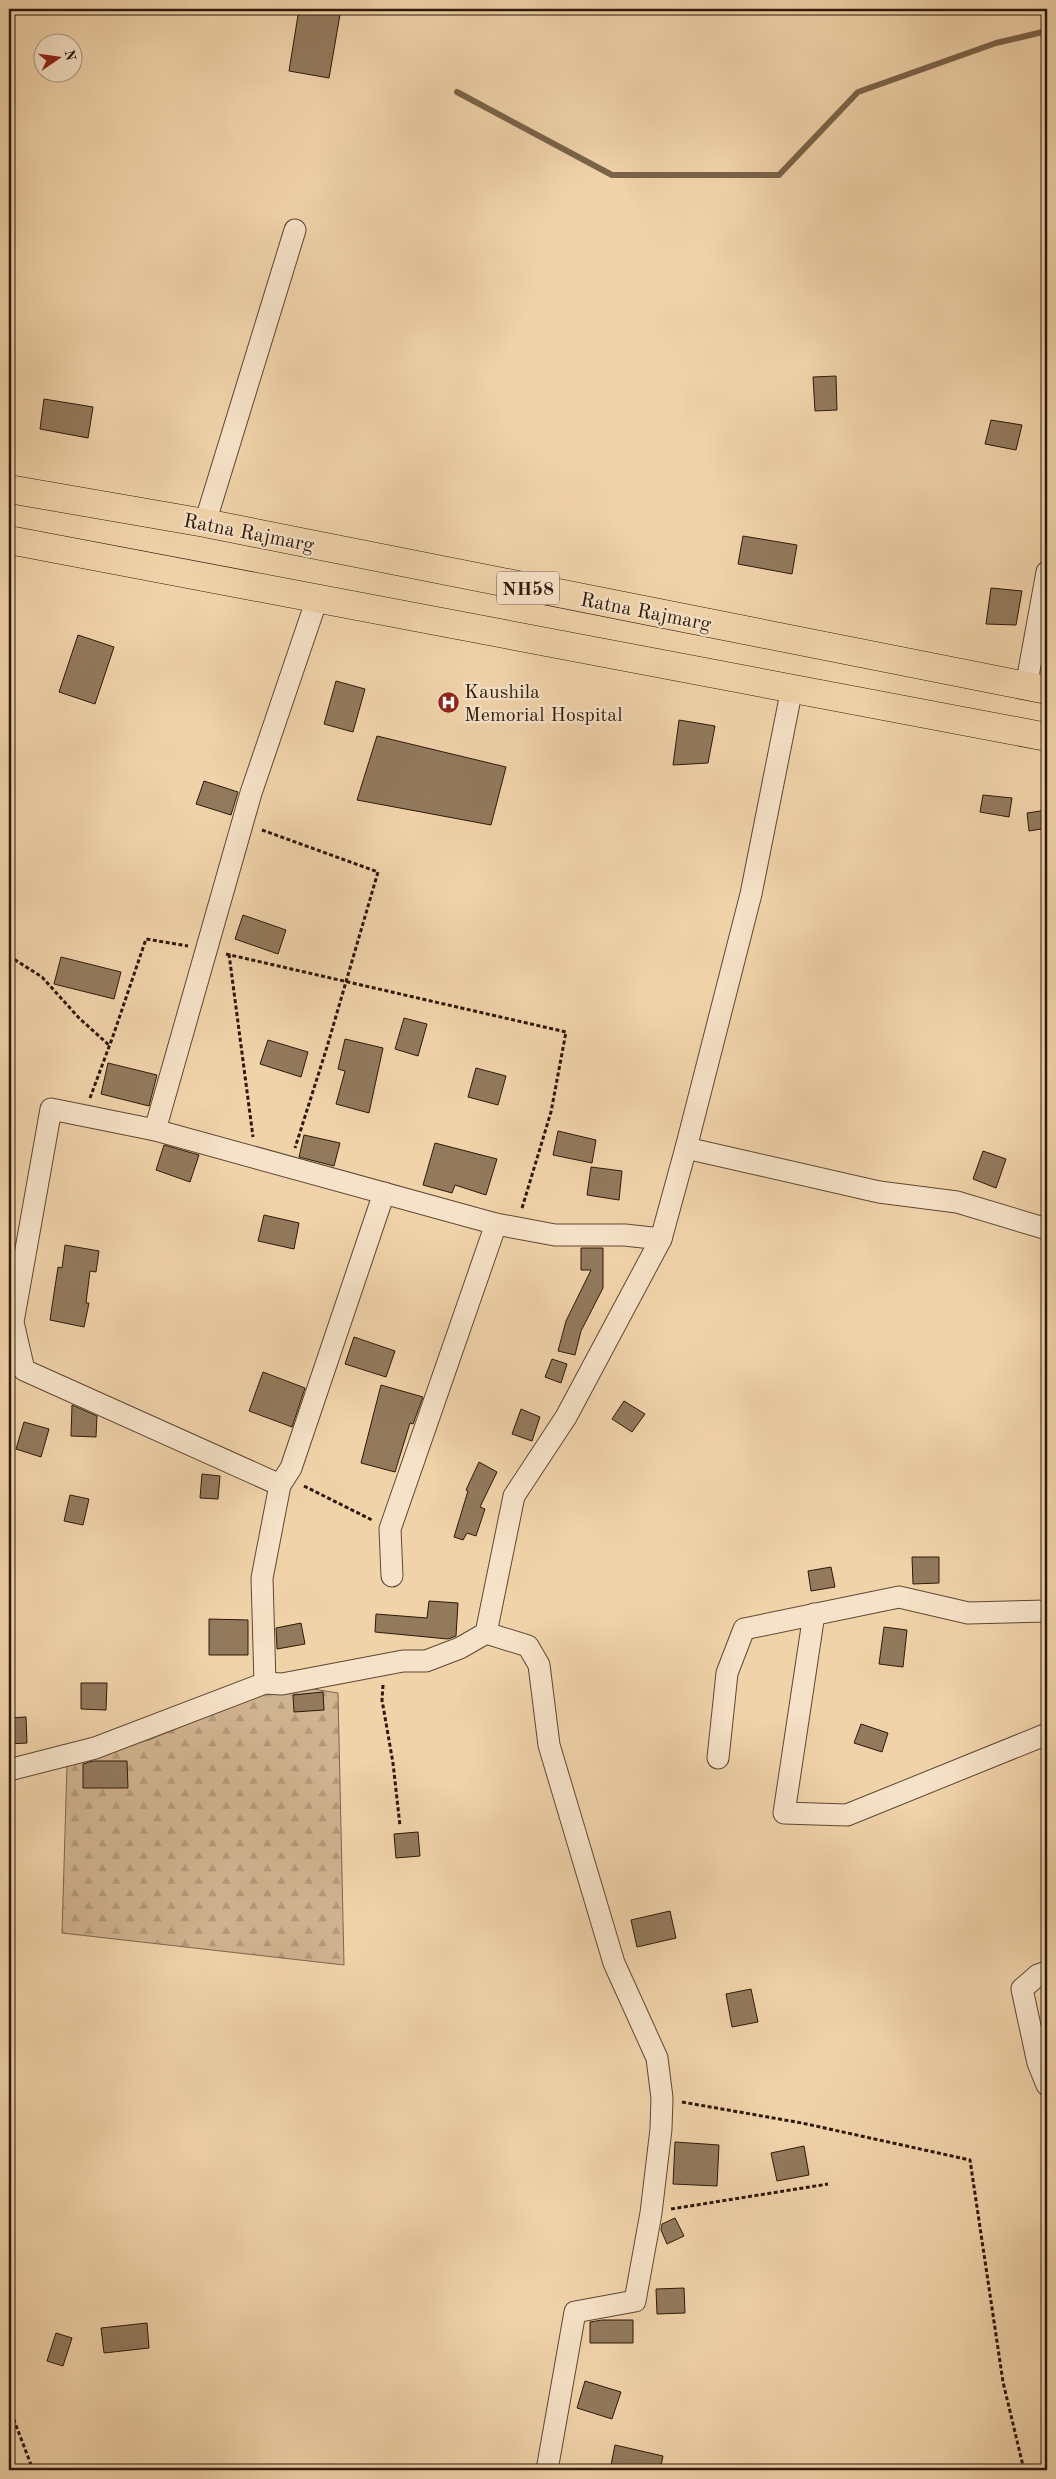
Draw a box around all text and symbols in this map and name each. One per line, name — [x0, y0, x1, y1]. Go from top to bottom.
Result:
north arrow — [32, 32, 82, 82]
text: N — [62, 49, 78, 62]
street label: Ratna Rajmarg — [182, 511, 316, 556]
road number: NH58 — [497, 572, 559, 604]
street label: Ratna Rajmarg — [579, 590, 713, 635]
place label: Kaushila Memorial Hospital — [464, 683, 623, 726]
hospital icon: Kaushila Memorial Hospital — [436, 691, 460, 715]

